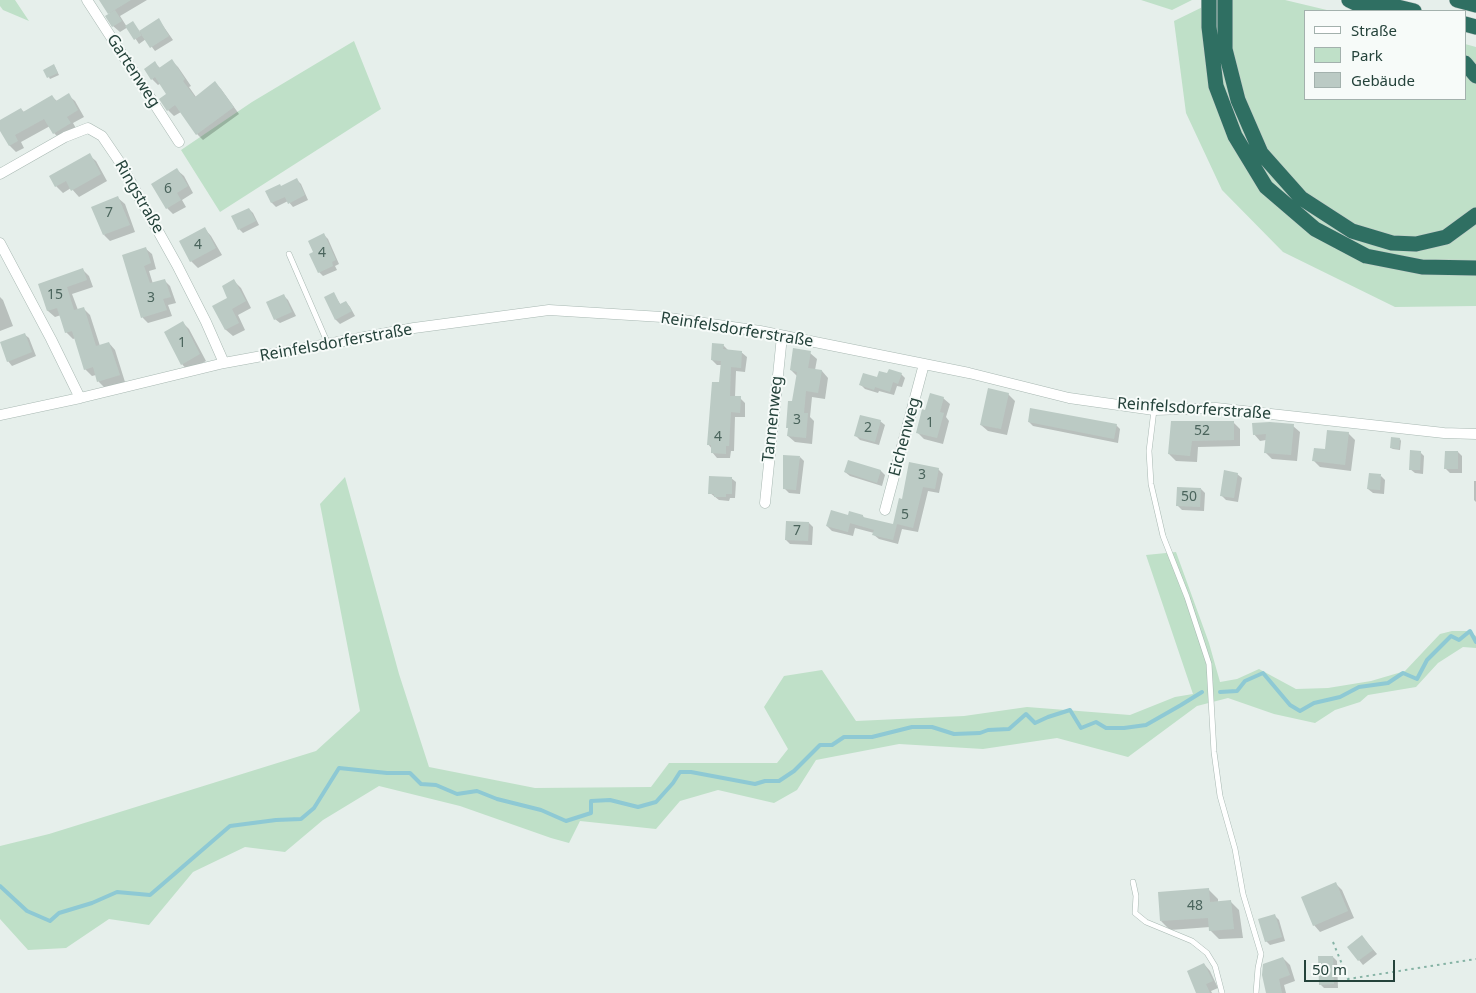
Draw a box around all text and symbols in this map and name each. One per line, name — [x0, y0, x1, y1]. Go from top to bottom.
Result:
legend — [1304, 10, 1466, 100]
text: Straße — [1351, 20, 1397, 40]
street label: Gartenweg — [102, 31, 164, 111]
text: Park — [1351, 45, 1383, 65]
text: Gebäude — [1351, 70, 1415, 90]
street label: Ringstraße — [110, 157, 168, 237]
house number: 6 — [164, 181, 172, 197]
house number: 7 — [105, 205, 113, 221]
house number: 4 — [194, 237, 202, 253]
house number: 4 — [318, 245, 326, 261]
house number: 15 — [47, 287, 63, 303]
house number: 3 — [147, 290, 155, 306]
street label: Reinfelsdorferstraße — [659, 308, 815, 352]
street label: Reinfelsdorferstraße — [258, 320, 414, 366]
house number: 1 — [178, 335, 186, 351]
street label: Tannenweg — [759, 375, 787, 463]
street label: Reinfelsdorferstraße — [1116, 394, 1272, 424]
street label: Eichenweg — [885, 395, 925, 479]
house number: 3 — [793, 412, 801, 428]
house number: 1 — [926, 415, 934, 431]
house number: 2 — [864, 420, 872, 436]
house number: 52 — [1194, 423, 1210, 439]
house number: 4 — [714, 429, 722, 445]
house number: 3 — [918, 467, 926, 483]
house number: 50 — [1181, 489, 1197, 505]
house number: 5 — [901, 507, 909, 523]
house number: 7 — [793, 523, 801, 539]
house number: 48 — [1187, 898, 1203, 914]
scale bar — [1306, 950, 1397, 982]
text: 50 m — [1312, 959, 1347, 979]

